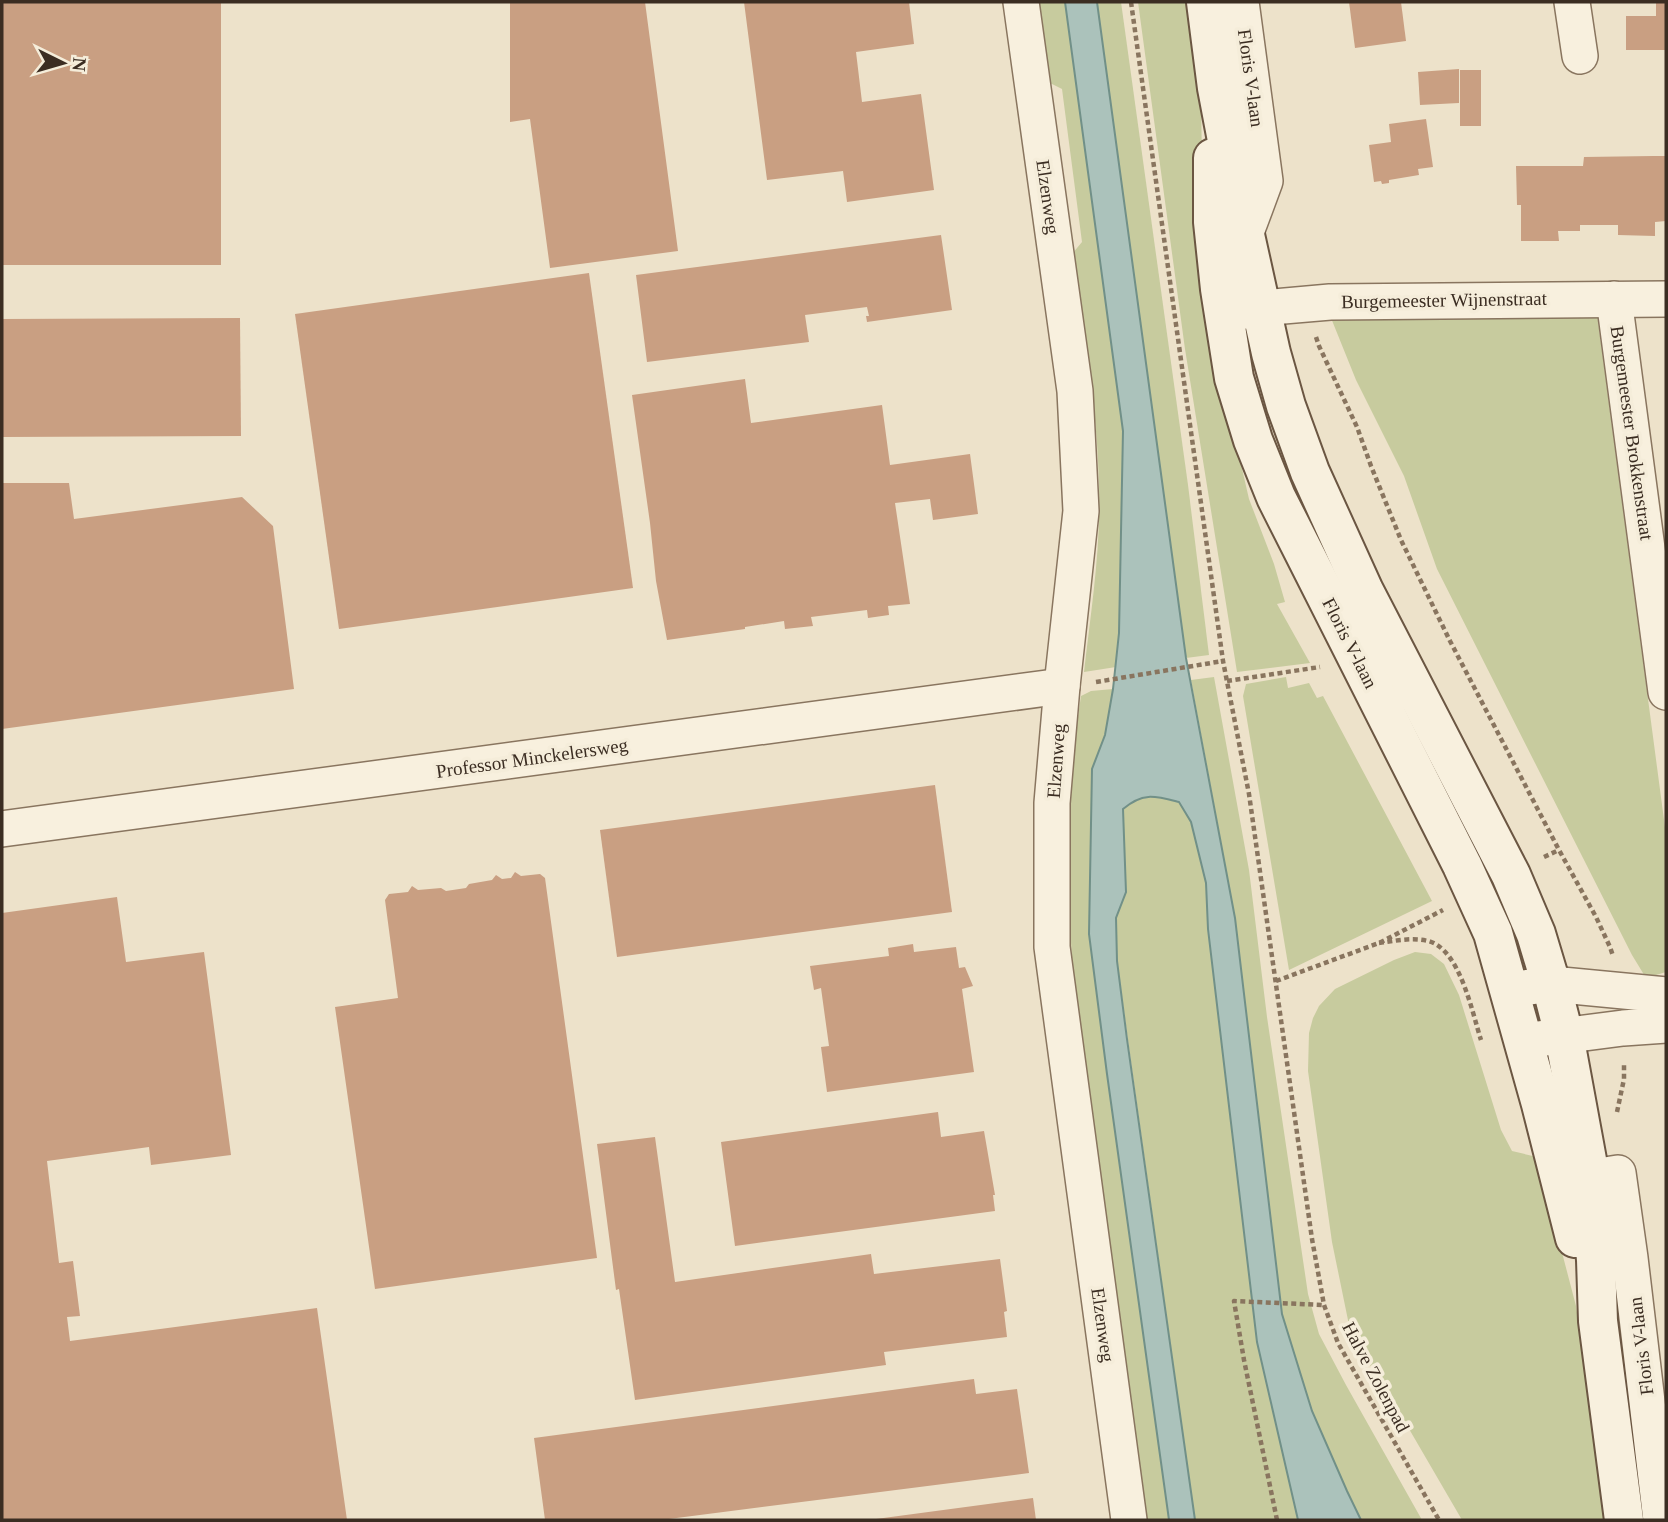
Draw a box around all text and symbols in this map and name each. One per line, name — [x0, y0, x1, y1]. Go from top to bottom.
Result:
north arrow — [28, 28, 98, 98]
street label: Floris V-laan — [1234, 28, 1268, 129]
text: N — [68, 57, 90, 72]
street label: Elzenweg — [1032, 158, 1064, 236]
street label: Burgemeester Wijnenstraat — [1341, 288, 1548, 312]
street label: Burgemeester Brokkenstraat — [1607, 324, 1658, 542]
street label: Floris V-laan — [1318, 594, 1382, 692]
street label: Elzenweg — [1043, 722, 1069, 799]
street label: Professor Minckelersweg — [435, 734, 630, 782]
street label: Elzenweg — [1087, 1286, 1119, 1364]
street label: Floris V-laan — [1625, 1295, 1657, 1396]
street label: Halve Zolenpad — [1338, 1318, 1414, 1436]

